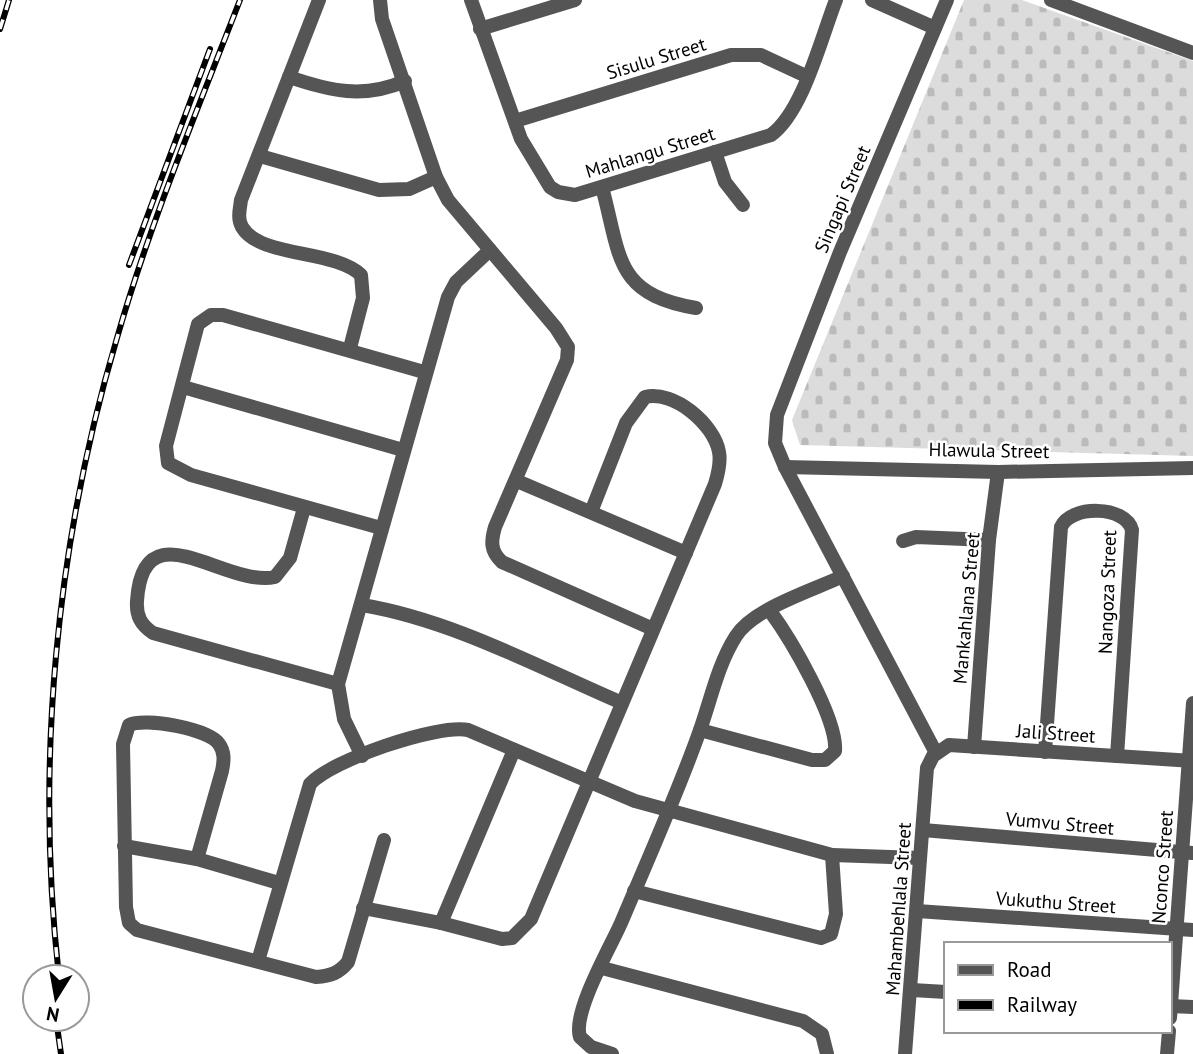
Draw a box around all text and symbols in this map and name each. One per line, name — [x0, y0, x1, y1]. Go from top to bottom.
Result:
street label: Sisulu Street — [603, 31, 709, 85]
street label: Mahlangu Street — [582, 121, 718, 183]
street label: Singapi Street — [809, 141, 876, 256]
street label: Hlawula Street — [929, 437, 1050, 463]
street label: Nangoza Street — [1093, 529, 1121, 654]
street label: Mankahlana Street — [947, 531, 985, 685]
street label: Jali Street — [1015, 718, 1097, 748]
street label: Vumvu Street — [1004, 806, 1116, 840]
street label: Nconco Street — [1146, 809, 1178, 924]
street label: Mahambehlala Street — [880, 821, 916, 996]
street label: Vukuthu Street — [994, 886, 1117, 918]
legend — [944, 942, 1172, 1033]
text: Road — [1007, 956, 1051, 983]
north arrow — [21, 963, 91, 1033]
text: Railway — [1007, 991, 1077, 1018]
text: N — [44, 1002, 61, 1028]

